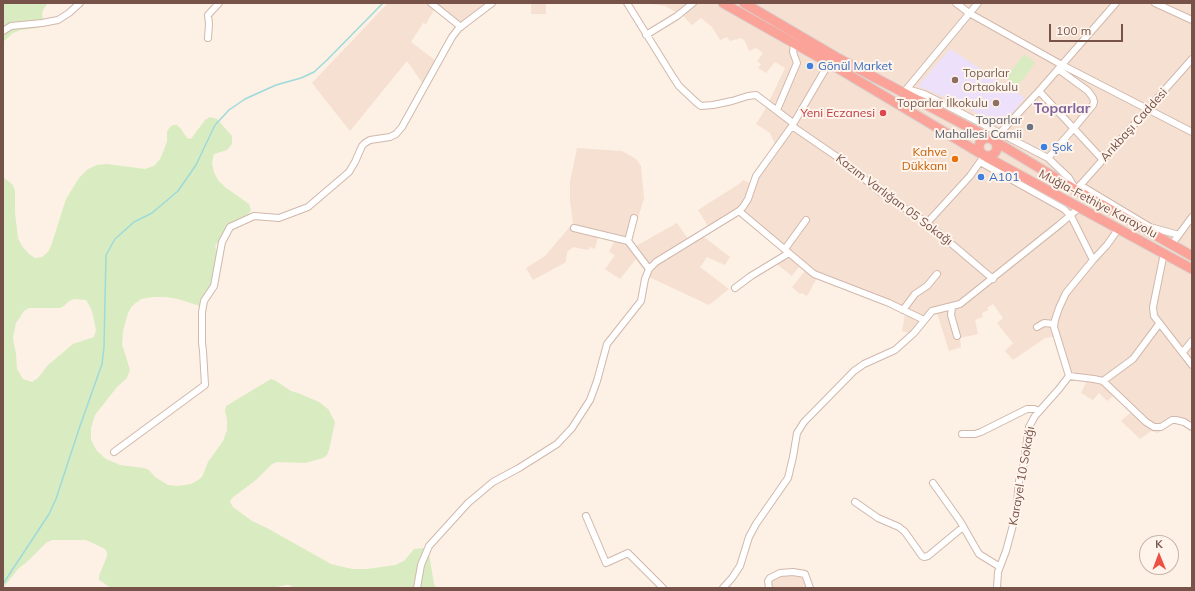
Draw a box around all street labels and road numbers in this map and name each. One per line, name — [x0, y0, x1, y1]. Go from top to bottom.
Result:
street label: Arıkbaşı Caddesi — [1097, 85, 1171, 165]
street label: Kazım Varlığan 05 Sokağı — [833, 151, 955, 249]
street label: Muğla-Fethiye Karayolu — [1036, 167, 1160, 241]
street label: Karayel 10 Sokağı — [1006, 425, 1038, 527]

